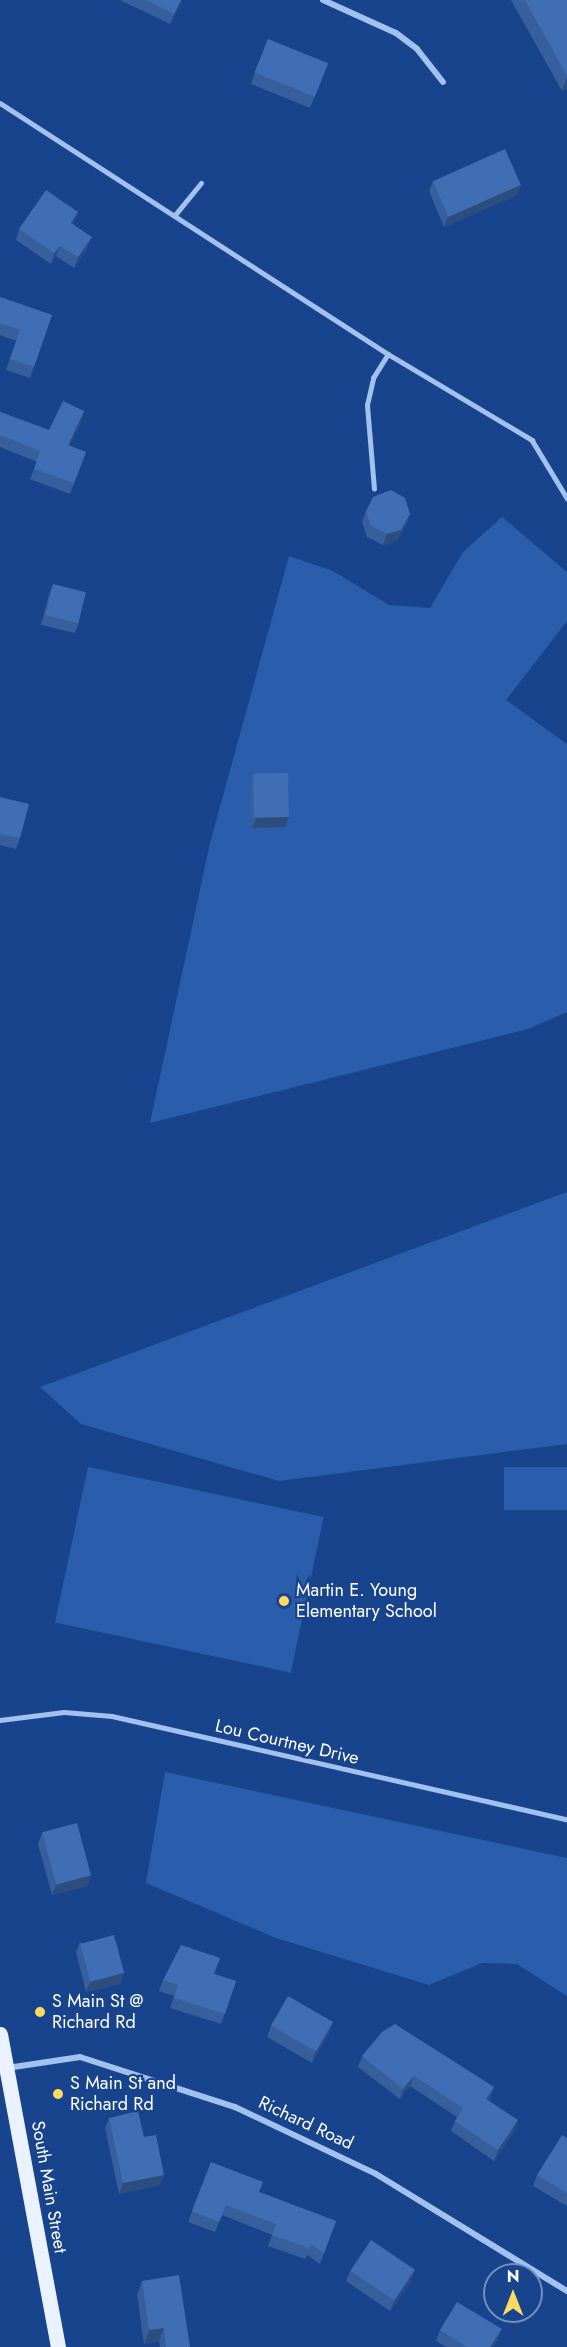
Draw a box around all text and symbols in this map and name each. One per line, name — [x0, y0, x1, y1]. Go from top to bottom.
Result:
place label: Martin E. Young Elementary School — [296, 1580, 437, 1622]
marker: Martin E. Young Elementary School — [277, 1594, 291, 1608]
street label: Lou Courtney Drive — [213, 1715, 361, 1769]
place label: S Main St @ Richard Rd — [52, 1991, 143, 2034]
marker: S Main St @ Richard Rd — [33, 2005, 47, 2019]
place label: S Main St and Richard Rd — [70, 2073, 176, 2116]
marker: S Main St and Richard Rd — [51, 2087, 65, 2101]
street label: Richard Road — [255, 2092, 357, 2154]
street label: South Main Street — [27, 2119, 71, 2255]
north arrow — [483, 2263, 543, 2323]
text: N — [507, 2265, 519, 2288]

